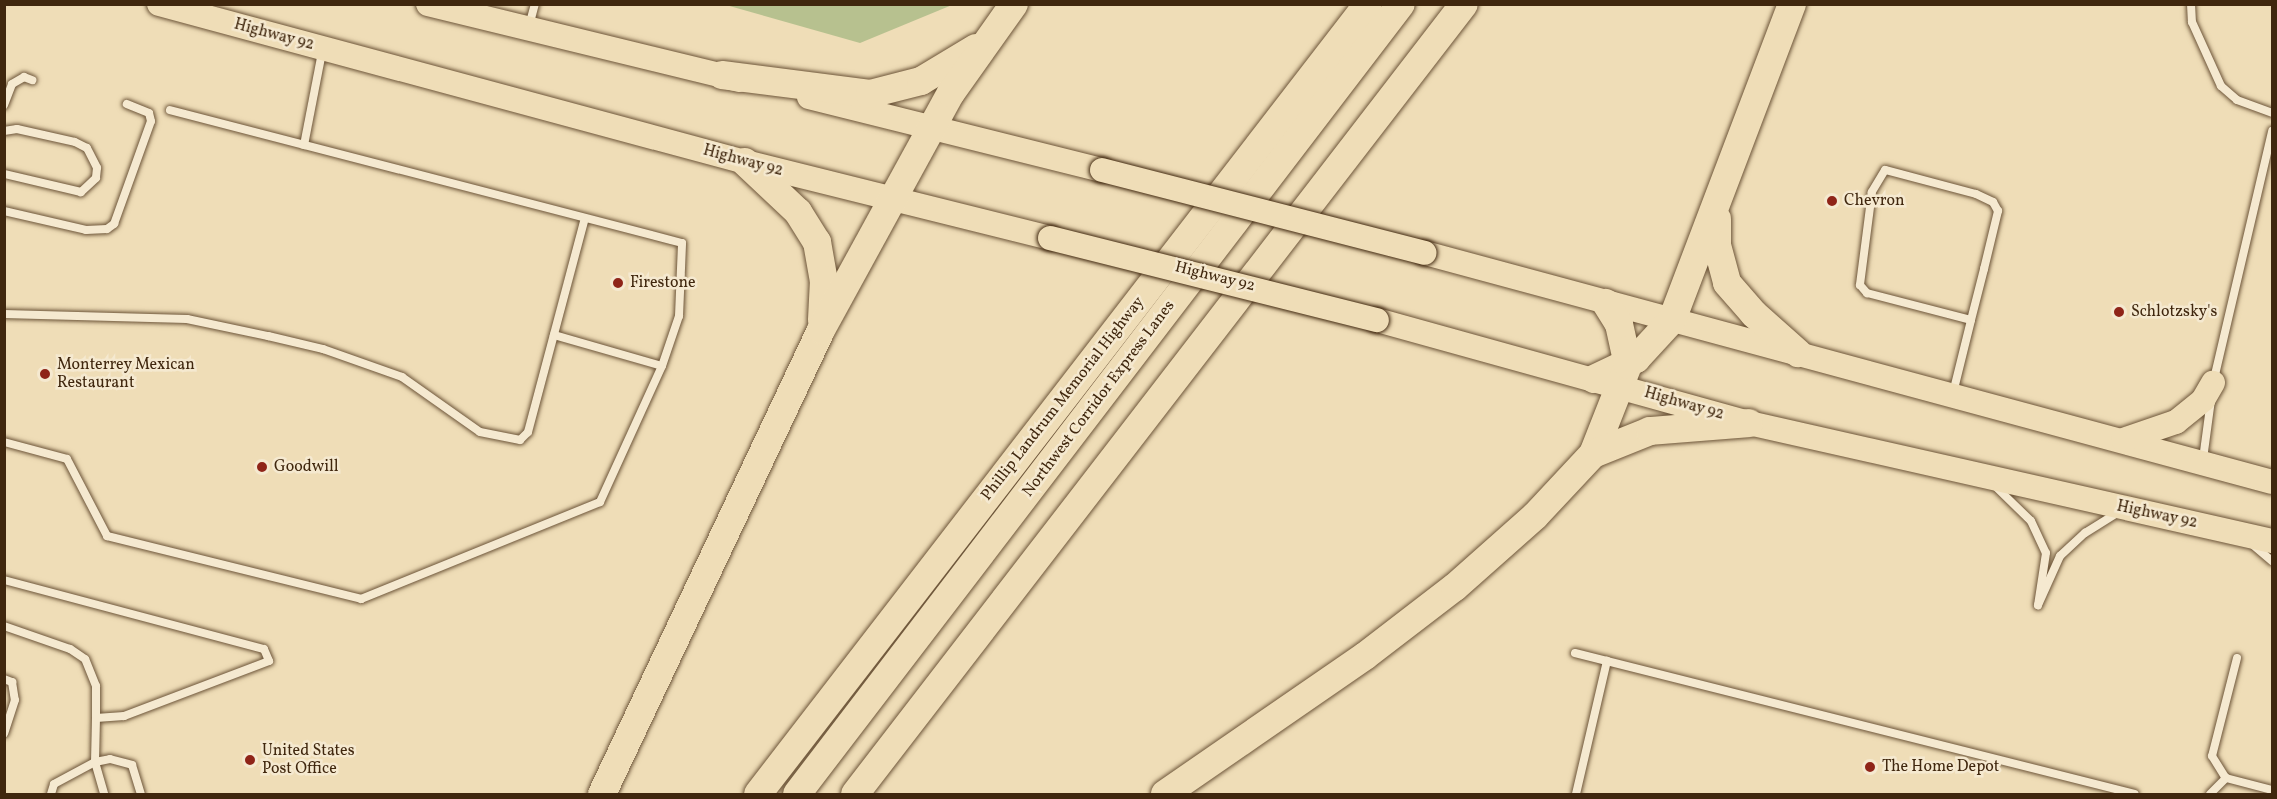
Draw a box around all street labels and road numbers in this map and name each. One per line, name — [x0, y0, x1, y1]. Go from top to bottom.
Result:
street label: Highway 92 — [232, 15, 316, 55]
street label: Highway 92 — [701, 141, 785, 181]
street label: Highway 92 — [1173, 258, 1257, 296]
street label: Phillip Landrum Memorial Highway — [977, 293, 1149, 505]
street label: Northwest Corridor Express Lanes — [1019, 297, 1179, 501]
street label: Highway 92 — [1642, 383, 1726, 425]
street label: Highway 92 — [2115, 497, 2199, 533]

